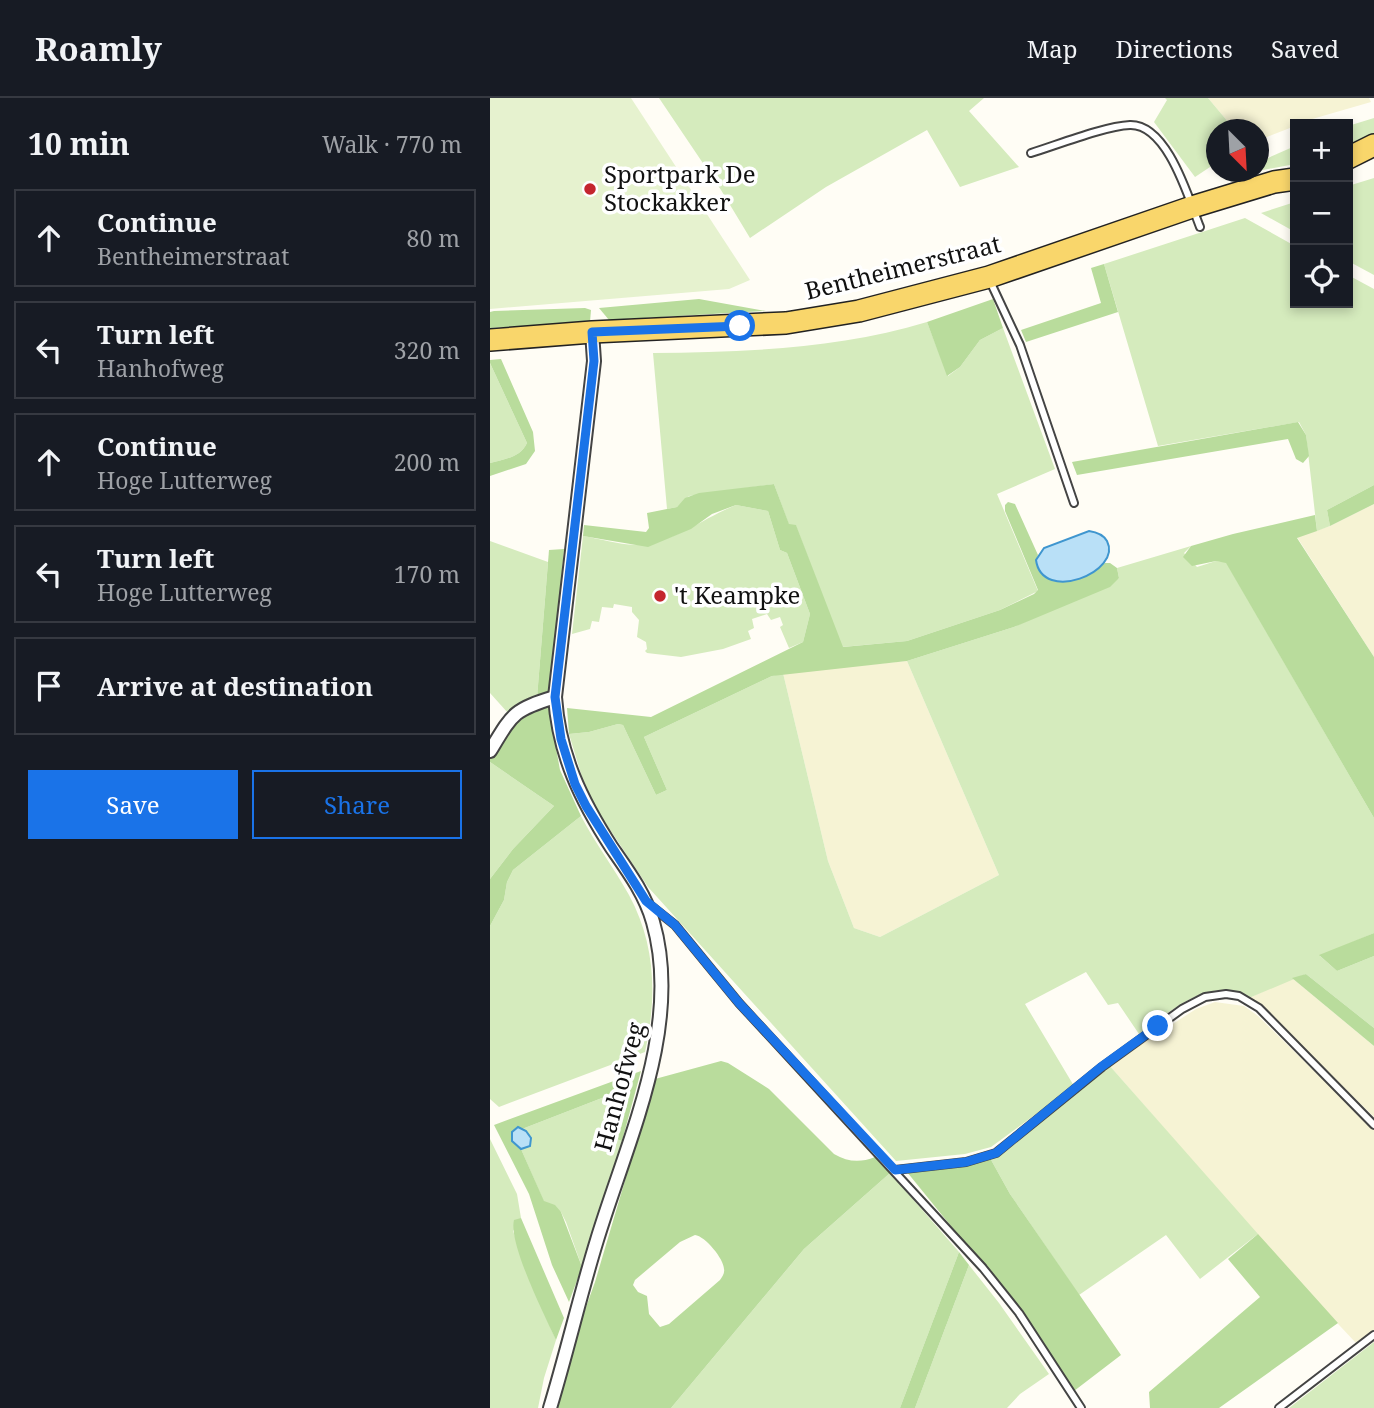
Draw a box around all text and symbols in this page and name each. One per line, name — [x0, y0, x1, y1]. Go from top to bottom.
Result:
text: Roamly — [35, 26, 162, 71]
text: Map — [1027, 32, 1078, 65]
text: Directions — [1116, 32, 1233, 65]
text: Saved — [1271, 32, 1339, 65]
north arrow — [1206, 119, 1269, 182]
map controls — [1290, 119, 1353, 308]
button: + — [1290, 119, 1353, 182]
text: 10 min — [28, 123, 130, 164]
text: Walk · 770 m — [322, 128, 462, 160]
place label: Sportpark De Stockakker — [604, 157, 756, 218]
marker: Sportpark De Stockakker — [582, 181, 598, 197]
button: − — [1290, 182, 1353, 245]
text: Continue — [97, 204, 217, 240]
icon: ahead — [30, 219, 68, 257]
text: 80 m — [407, 222, 460, 254]
street label: Bentheimerstraat — [801, 226, 1004, 307]
text: Bentheimerstraat — [97, 240, 289, 272]
button: locate — [1290, 245, 1353, 308]
route start — [724, 310, 755, 341]
text: Turn left — [97, 316, 214, 352]
icon: left — [30, 331, 68, 369]
text: 320 m — [394, 334, 460, 366]
text: Hanhofweg — [97, 352, 224, 384]
text: Continue — [97, 428, 217, 464]
icon: ahead — [30, 443, 68, 481]
text: 200 m — [394, 446, 460, 478]
text: Hoge Lutterweg — [97, 464, 272, 496]
text: Turn left — [97, 540, 214, 576]
icon: left — [30, 555, 68, 593]
text: 170 m — [394, 558, 460, 590]
text: Hoge Lutterweg — [97, 576, 272, 608]
place label: 't Keampke — [674, 578, 800, 611]
marker: 't Keampke — [652, 588, 668, 604]
icon: arrive — [30, 667, 68, 705]
text: Arrive at destination — [97, 668, 373, 704]
button: Save — [28, 770, 238, 839]
button: Share — [252, 770, 462, 839]
route end — [1142, 1010, 1173, 1041]
street label: Hanhofweg — [585, 1018, 652, 1155]

